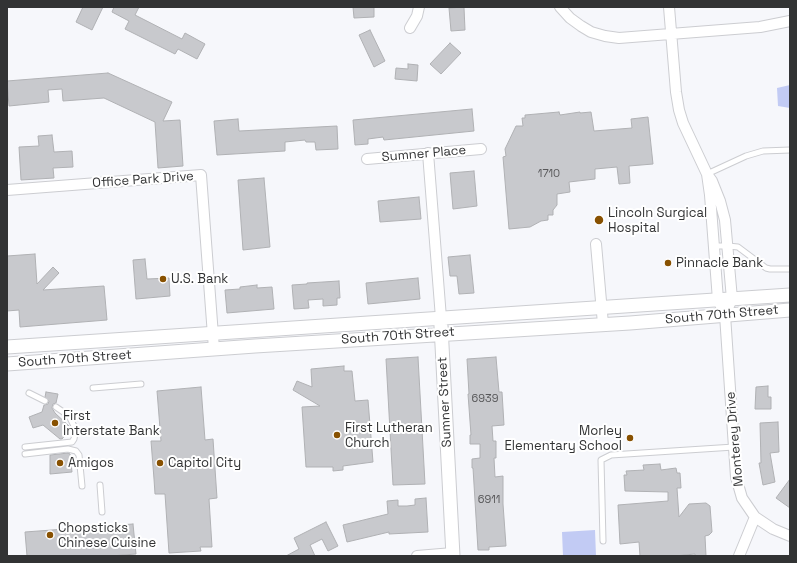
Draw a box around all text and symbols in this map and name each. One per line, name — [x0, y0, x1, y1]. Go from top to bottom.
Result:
street label: Sumner Place — [381, 143, 467, 165]
house number: 1710 — [538, 167, 560, 181]
street label: Office Park Drive — [92, 169, 194, 191]
place label: Lincoln Surgical Hospital — [608, 205, 707, 236]
marker: Lincoln Surgical Hospital — [593, 214, 605, 226]
place label: Pinnacle Bank — [676, 255, 763, 271]
marker: Pinnacle Bank — [663, 258, 673, 268]
place label: U.S. Bank — [171, 271, 228, 287]
marker: U.S. Bank — [158, 274, 168, 284]
street label: South 70th Street — [665, 302, 779, 328]
street label: South 70th Street — [341, 324, 455, 348]
street label: South 70th Street — [18, 347, 132, 371]
street label: Sumner Street — [435, 356, 455, 448]
street label: Monterey Drive — [723, 391, 747, 487]
house number: 6939 — [472, 392, 498, 406]
place label: First Interstate Bank — [63, 408, 160, 439]
marker: First Interstate Bank — [50, 418, 60, 428]
place label: First Lutheran Church — [345, 420, 433, 451]
place label: Morley Elementary School — [505, 423, 622, 454]
marker: First Lutheran Church — [332, 430, 342, 440]
marker: Morley Elementary School — [625, 433, 635, 443]
place label: Amigos — [68, 455, 114, 471]
place label: Capitol City — [168, 455, 241, 471]
marker: Amigos — [55, 458, 65, 468]
marker: Capitol City — [155, 458, 165, 468]
house number: 6911 — [478, 493, 500, 507]
place label: Chopsticks Chinese Cuisine — [58, 520, 156, 551]
marker: Chopsticks Chinese Cuisine — [45, 530, 55, 540]

